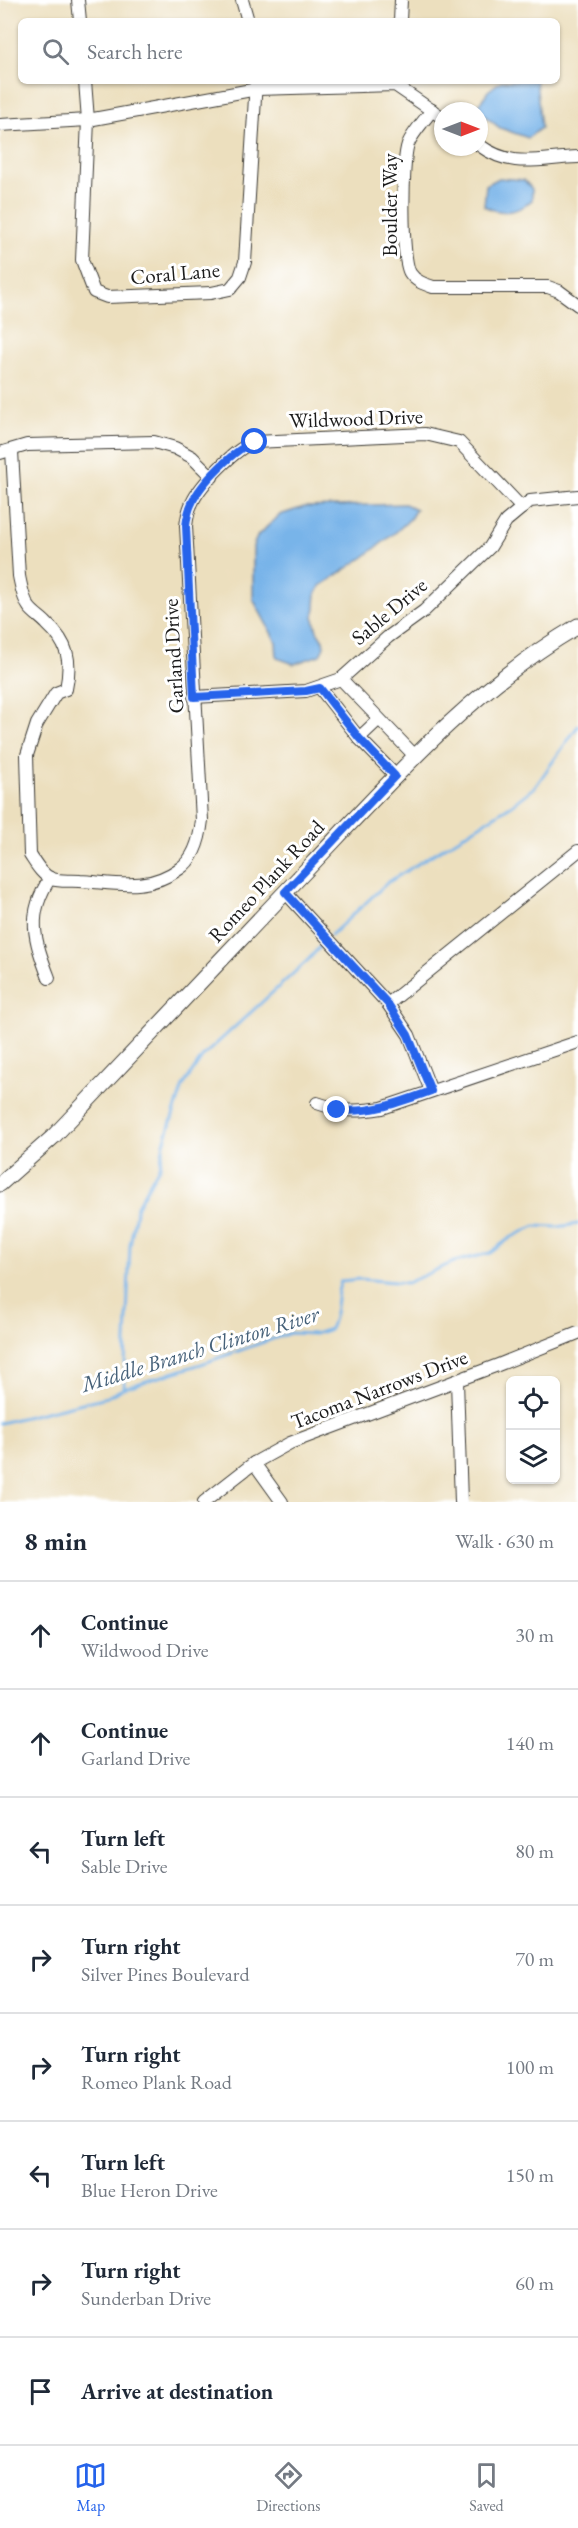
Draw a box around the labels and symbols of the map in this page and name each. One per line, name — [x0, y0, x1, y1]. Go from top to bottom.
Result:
north arrow — [434, 102, 488, 156]
street label: Boulder Way — [376, 153, 403, 257]
street label: Coral Lane — [129, 256, 221, 290]
street label: Wildwood Drive — [289, 402, 423, 434]
route start — [241, 428, 267, 454]
street label: Sable Drive — [345, 571, 433, 651]
street label: Garland Drive — [157, 598, 189, 714]
street label: Romeo Plank Road — [202, 814, 330, 948]
route end — [323, 1096, 349, 1122]
water label: Middle Branch Clinton River — [76, 1299, 324, 1400]
street label: Tacoma Narrows Drive — [287, 1343, 471, 1435]

